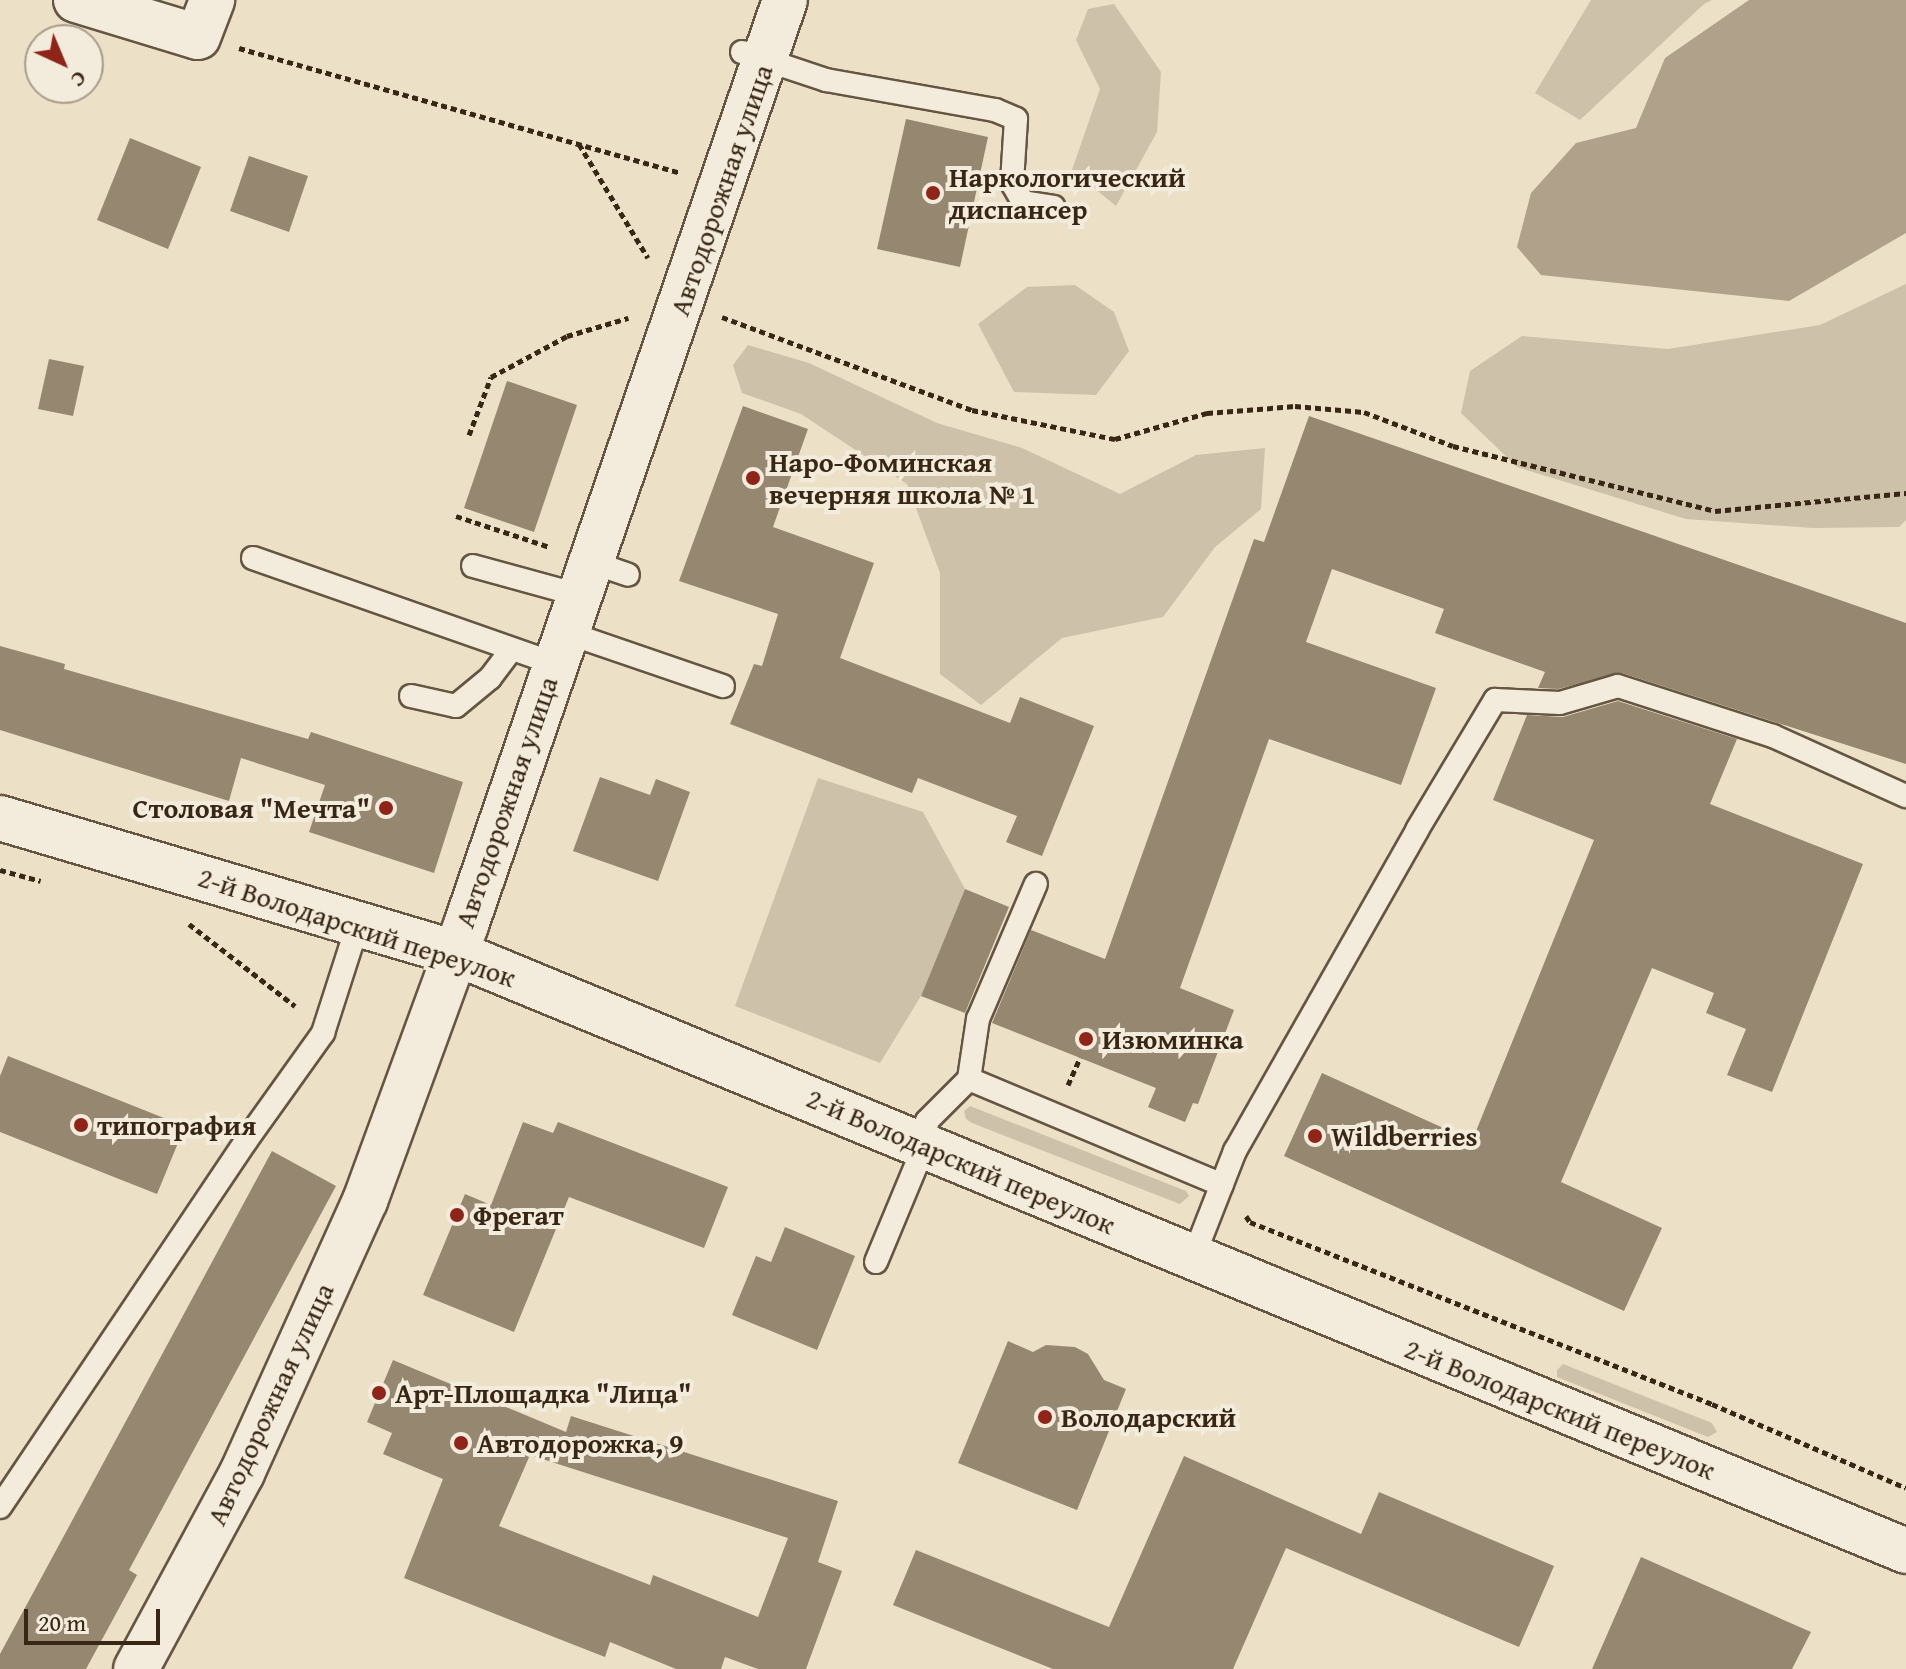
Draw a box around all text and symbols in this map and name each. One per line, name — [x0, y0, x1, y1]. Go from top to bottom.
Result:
north arrow — [24, 24, 104, 104]
street label: Автодорожная улица — [662, 60, 780, 320]
text: С — [64, 64, 95, 96]
place label: Наркологический диспансер — [949, 160, 1186, 226]
marker: Наркологический диспансер — [924, 184, 942, 202]
place label: Наро-Фоминская вечерняя школа № 1 — [769, 445, 1036, 511]
marker: Наро-Фоминская вечерняя школа № 1 — [744, 469, 762, 487]
street label: Автодорожная улица — [447, 672, 565, 932]
place label: Столовая "Мечта" — [133, 791, 370, 825]
marker: Столовая "Мечта" — [377, 799, 395, 817]
street label: 2-й Володарский переулок — [194, 860, 520, 994]
place label: Изюминка — [1102, 1022, 1244, 1056]
marker: Изюминка — [1077, 1030, 1095, 1048]
street label: 2-й Володарский переулок — [802, 1081, 1120, 1241]
place label: типография — [97, 1108, 256, 1142]
marker: типография — [72, 1116, 90, 1134]
place label: Wildberries — [1331, 1119, 1477, 1153]
marker: Wildberries — [1306, 1127, 1324, 1145]
place label: Фрегат — [473, 1198, 564, 1232]
marker: Фрегат — [448, 1206, 466, 1224]
street label: Автодорожная улица — [199, 1278, 341, 1530]
street label: 2-й Володарский переулок — [1400, 1331, 1720, 1487]
place label: Арт-Площадка "Лица" — [395, 1376, 692, 1410]
marker: Арт-Площадка "Лица" — [370, 1384, 388, 1402]
place label: Володарский — [1061, 1400, 1236, 1434]
marker: Володарский — [1036, 1408, 1054, 1426]
place label: Автодорожка, 9 — [477, 1426, 684, 1460]
marker: Автодорожка, 9 — [452, 1434, 470, 1452]
scale bar — [28, 1593, 164, 1643]
text: 20 m — [38, 1605, 86, 1640]

